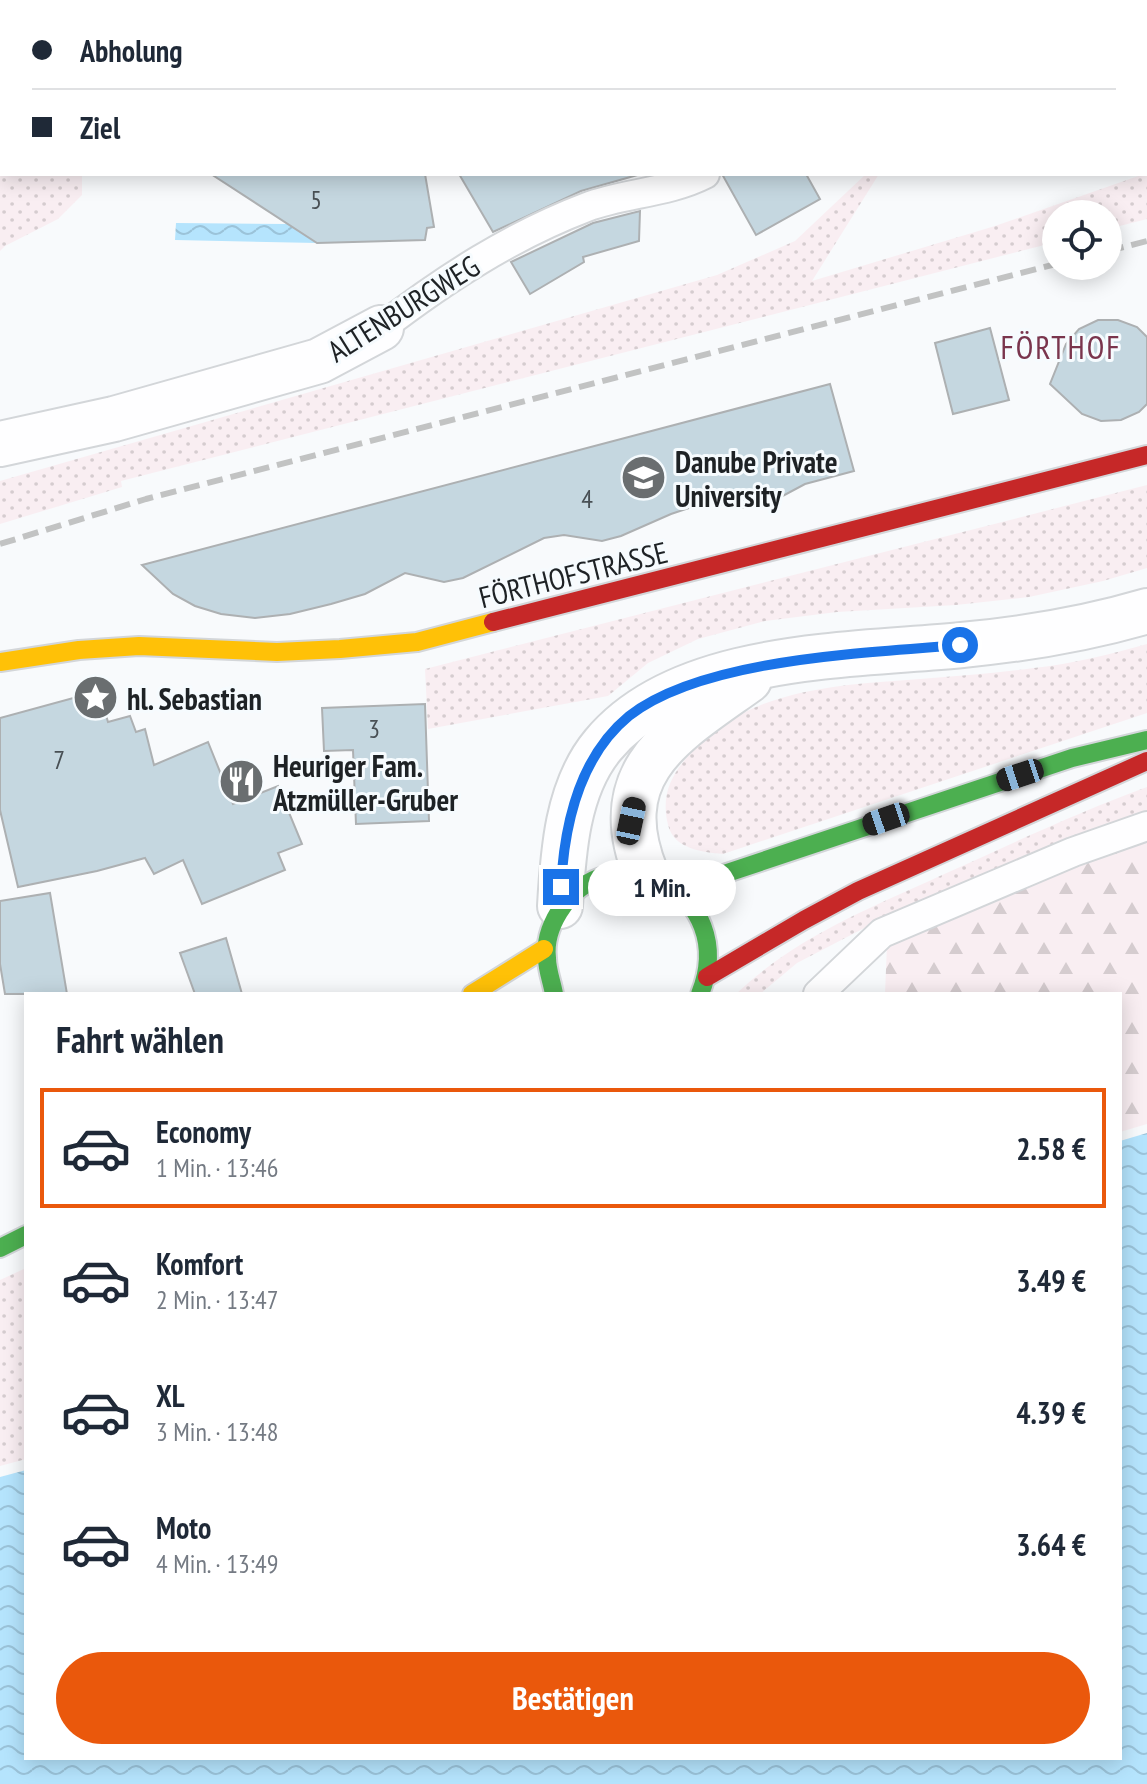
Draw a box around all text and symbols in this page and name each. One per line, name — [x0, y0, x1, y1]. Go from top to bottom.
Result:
text: Abholung — [80, 31, 183, 70]
text: Ziel — [80, 108, 120, 147]
house number: 5 — [310, 183, 322, 216]
map controls — [1042, 200, 1122, 280]
button: locate — [1042, 200, 1122, 280]
street label: ALTENBURGWEG — [320, 246, 486, 370]
district label: FÖRTHOF — [1001, 326, 1121, 368]
place label: Danube Private University — [675, 442, 838, 515]
school or university icon: Danube Private University — [620, 454, 668, 502]
house number: 4 — [581, 482, 593, 515]
street label: FÖRTHOFSTRASSE — [475, 532, 671, 616]
route start — [942, 627, 978, 663]
place icon: hl. Sebastian — [72, 674, 120, 722]
place label: hl. Sebastian — [127, 679, 262, 718]
house number: 3 — [368, 712, 380, 745]
house number: 7 — [53, 743, 65, 776]
place label: Heuriger Fam. Atzmüller-Gruber — [272, 746, 458, 819]
car — [993, 756, 1047, 794]
restaurant icon: Heuriger Fam. Atzmüller-Gruber — [218, 758, 266, 806]
car — [614, 795, 648, 847]
car — [859, 800, 913, 838]
callout: 1 Min. — [589, 859, 737, 915]
route end — [543, 869, 579, 905]
text: 1 Min. — [633, 871, 691, 904]
text: Fahrt wählen — [56, 1016, 224, 1063]
icon: car — [60, 1112, 132, 1184]
text: Economy — [156, 1112, 251, 1151]
text: 2.58 € — [1016, 1129, 1086, 1168]
text: 1 Min. · 13:46 — [156, 1151, 278, 1184]
icon: car — [60, 1244, 132, 1316]
text: Komfort — [156, 1244, 243, 1283]
text: 3.49 € — [1016, 1261, 1086, 1300]
text: 2 Min. · 13:47 — [156, 1283, 278, 1316]
icon: car — [60, 1376, 132, 1448]
text: XL — [156, 1376, 185, 1415]
text: 4.39 € — [1016, 1393, 1086, 1432]
text: 3 Min. · 13:48 — [156, 1415, 278, 1448]
icon: car — [60, 1508, 132, 1580]
text: Moto — [156, 1508, 211, 1547]
text: 3.64 € — [1016, 1525, 1086, 1564]
text: 4 Min. · 13:49 — [156, 1547, 278, 1580]
button: Bestätigen — [56, 1652, 1090, 1744]

